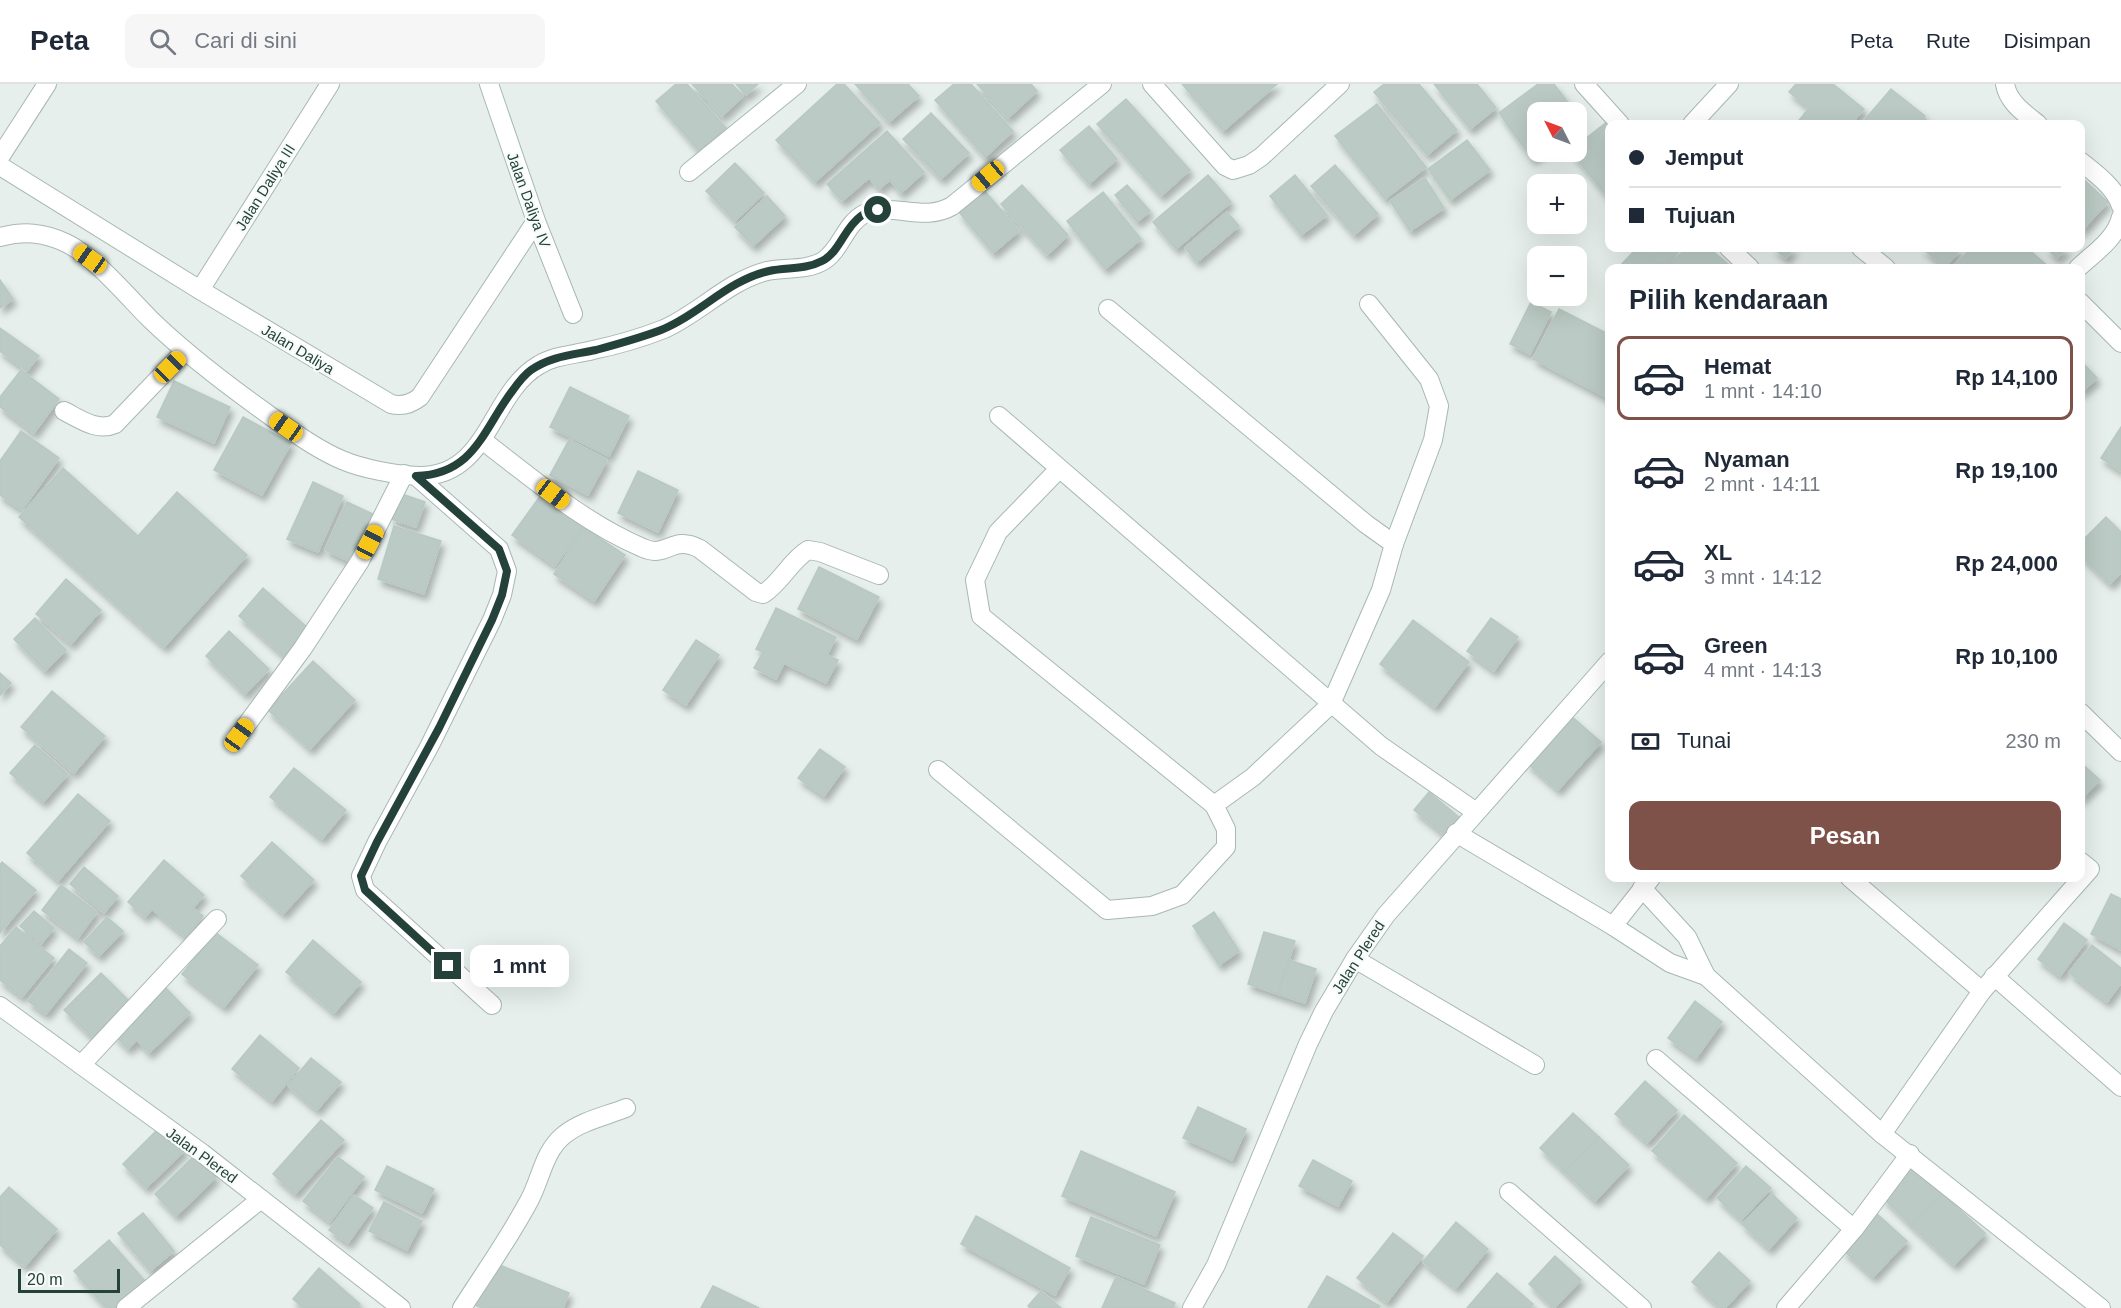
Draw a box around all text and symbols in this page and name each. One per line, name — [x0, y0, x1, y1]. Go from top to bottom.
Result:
search box — [125, 14, 545, 68]
text: Peta — [30, 25, 89, 56]
icon: search — [146, 25, 179, 58]
text: Cari di sini — [194, 28, 297, 53]
text: Peta — [1850, 29, 1893, 52]
text: Rute — [1926, 29, 1970, 52]
text: Disimpan — [2003, 29, 2091, 52]
north arrow — [1527, 102, 1587, 162]
map controls — [1527, 102, 1587, 306]
street label: Jalan Daliya III — [232, 141, 298, 233]
text: Jemput — [1665, 145, 1743, 170]
street label: Jalan Daliya IV — [504, 150, 554, 250]
car — [968, 158, 1008, 194]
button: + — [1527, 174, 1587, 234]
route start — [864, 196, 891, 223]
text: Tujuan — [1665, 203, 1735, 228]
car — [70, 241, 110, 277]
button: − — [1527, 246, 1587, 306]
text: Pilih kendaraan — [1629, 285, 1829, 315]
street label: Jalan Daliya — [259, 321, 338, 378]
car — [151, 348, 189, 386]
icon: car — [1632, 351, 1686, 405]
text: Hemat — [1704, 354, 1771, 379]
text: Rp 14,100 — [1955, 365, 2058, 390]
text: 1 mnt · 14:10 — [1704, 380, 1822, 402]
car — [266, 409, 306, 445]
icon: car — [1632, 444, 1686, 498]
text: Nyaman — [1704, 447, 1790, 472]
text: Rp 19,100 — [1955, 458, 2058, 483]
text: 2 mnt · 14:11 — [1704, 473, 1820, 495]
car — [533, 476, 573, 512]
car — [354, 522, 386, 562]
icon: car — [1632, 537, 1686, 591]
text: XL — [1704, 540, 1732, 565]
text: Rp 24,000 — [1955, 551, 2058, 576]
text: 3 mnt · 14:12 — [1704, 566, 1822, 588]
icon: car — [1632, 630, 1686, 684]
text: Green — [1704, 633, 1768, 658]
text: Rp 10,100 — [1955, 644, 2058, 669]
text: 4 mnt · 14:13 — [1704, 659, 1822, 681]
car — [221, 715, 257, 755]
icon: cash — [1629, 725, 1662, 758]
text: Tunai — [1677, 728, 1731, 753]
text: 230 m — [2005, 730, 2061, 752]
button: Pesan — [1629, 801, 2061, 870]
street label: Jalan Plered — [1328, 917, 1388, 997]
callout: 1 mnt — [469, 945, 568, 987]
route end — [434, 952, 461, 979]
text: 1 mnt — [493, 955, 546, 977]
street label: Jalan Plered — [163, 1124, 241, 1186]
scale bar — [18, 1266, 120, 1294]
text: 20 m — [27, 1271, 63, 1288]

